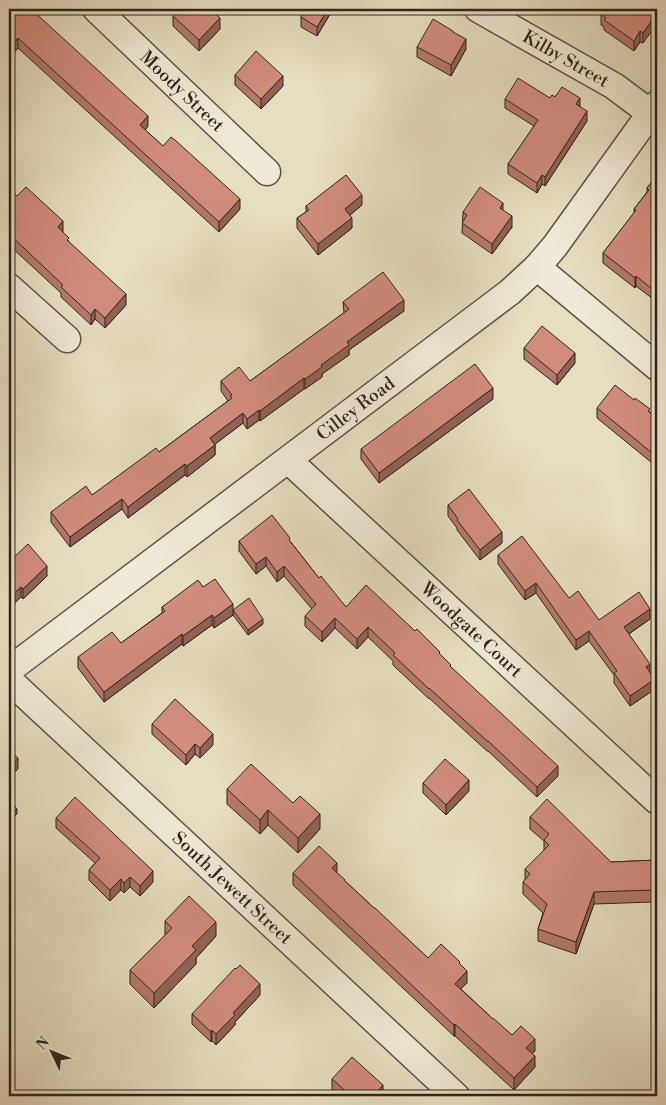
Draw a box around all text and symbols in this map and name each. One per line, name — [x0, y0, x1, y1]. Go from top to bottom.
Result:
street label: Kilby Street — [518, 26, 614, 93]
street label: Moody Street — [135, 46, 229, 137]
street label: Cilley Road — [312, 372, 400, 446]
street label: Woodgate Court — [415, 577, 527, 683]
street label: South Jewett Street — [167, 827, 297, 950]
north arrow — [28, 1028, 78, 1078]
text: N — [33, 1034, 54, 1054]

